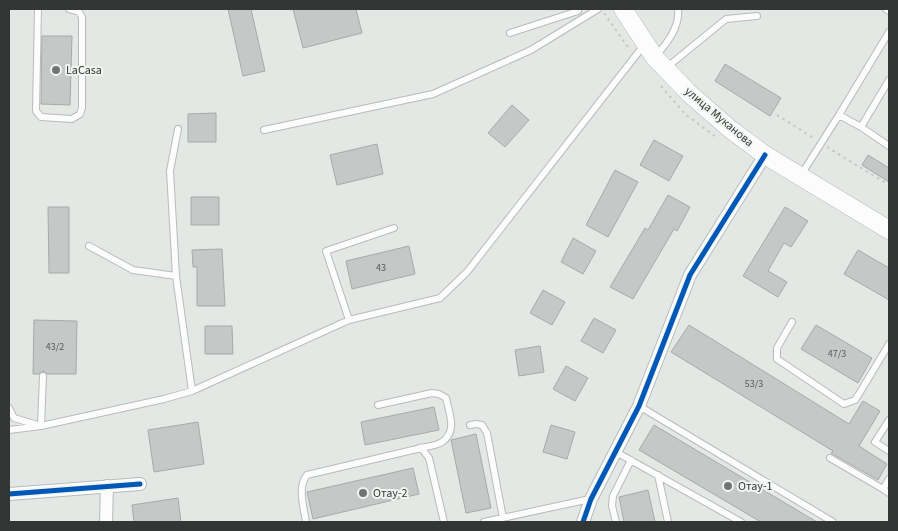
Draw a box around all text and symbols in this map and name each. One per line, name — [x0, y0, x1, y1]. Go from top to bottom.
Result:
place label: LaCasa — [66, 62, 102, 79]
marker: LaCasa — [50, 64, 62, 76]
street label: улица Муканова — [681, 83, 757, 151]
house number: 43 — [376, 261, 386, 275]
house number: 43/2 — [46, 340, 64, 354]
house number: 47/3 — [828, 347, 846, 361]
house number: 53/3 — [745, 377, 763, 391]
place label: Отау-1 — [738, 478, 773, 495]
marker: Отау-1 — [722, 480, 734, 492]
place label: Отау-2 — [373, 485, 408, 502]
marker: Отау-2 — [357, 487, 369, 499]

